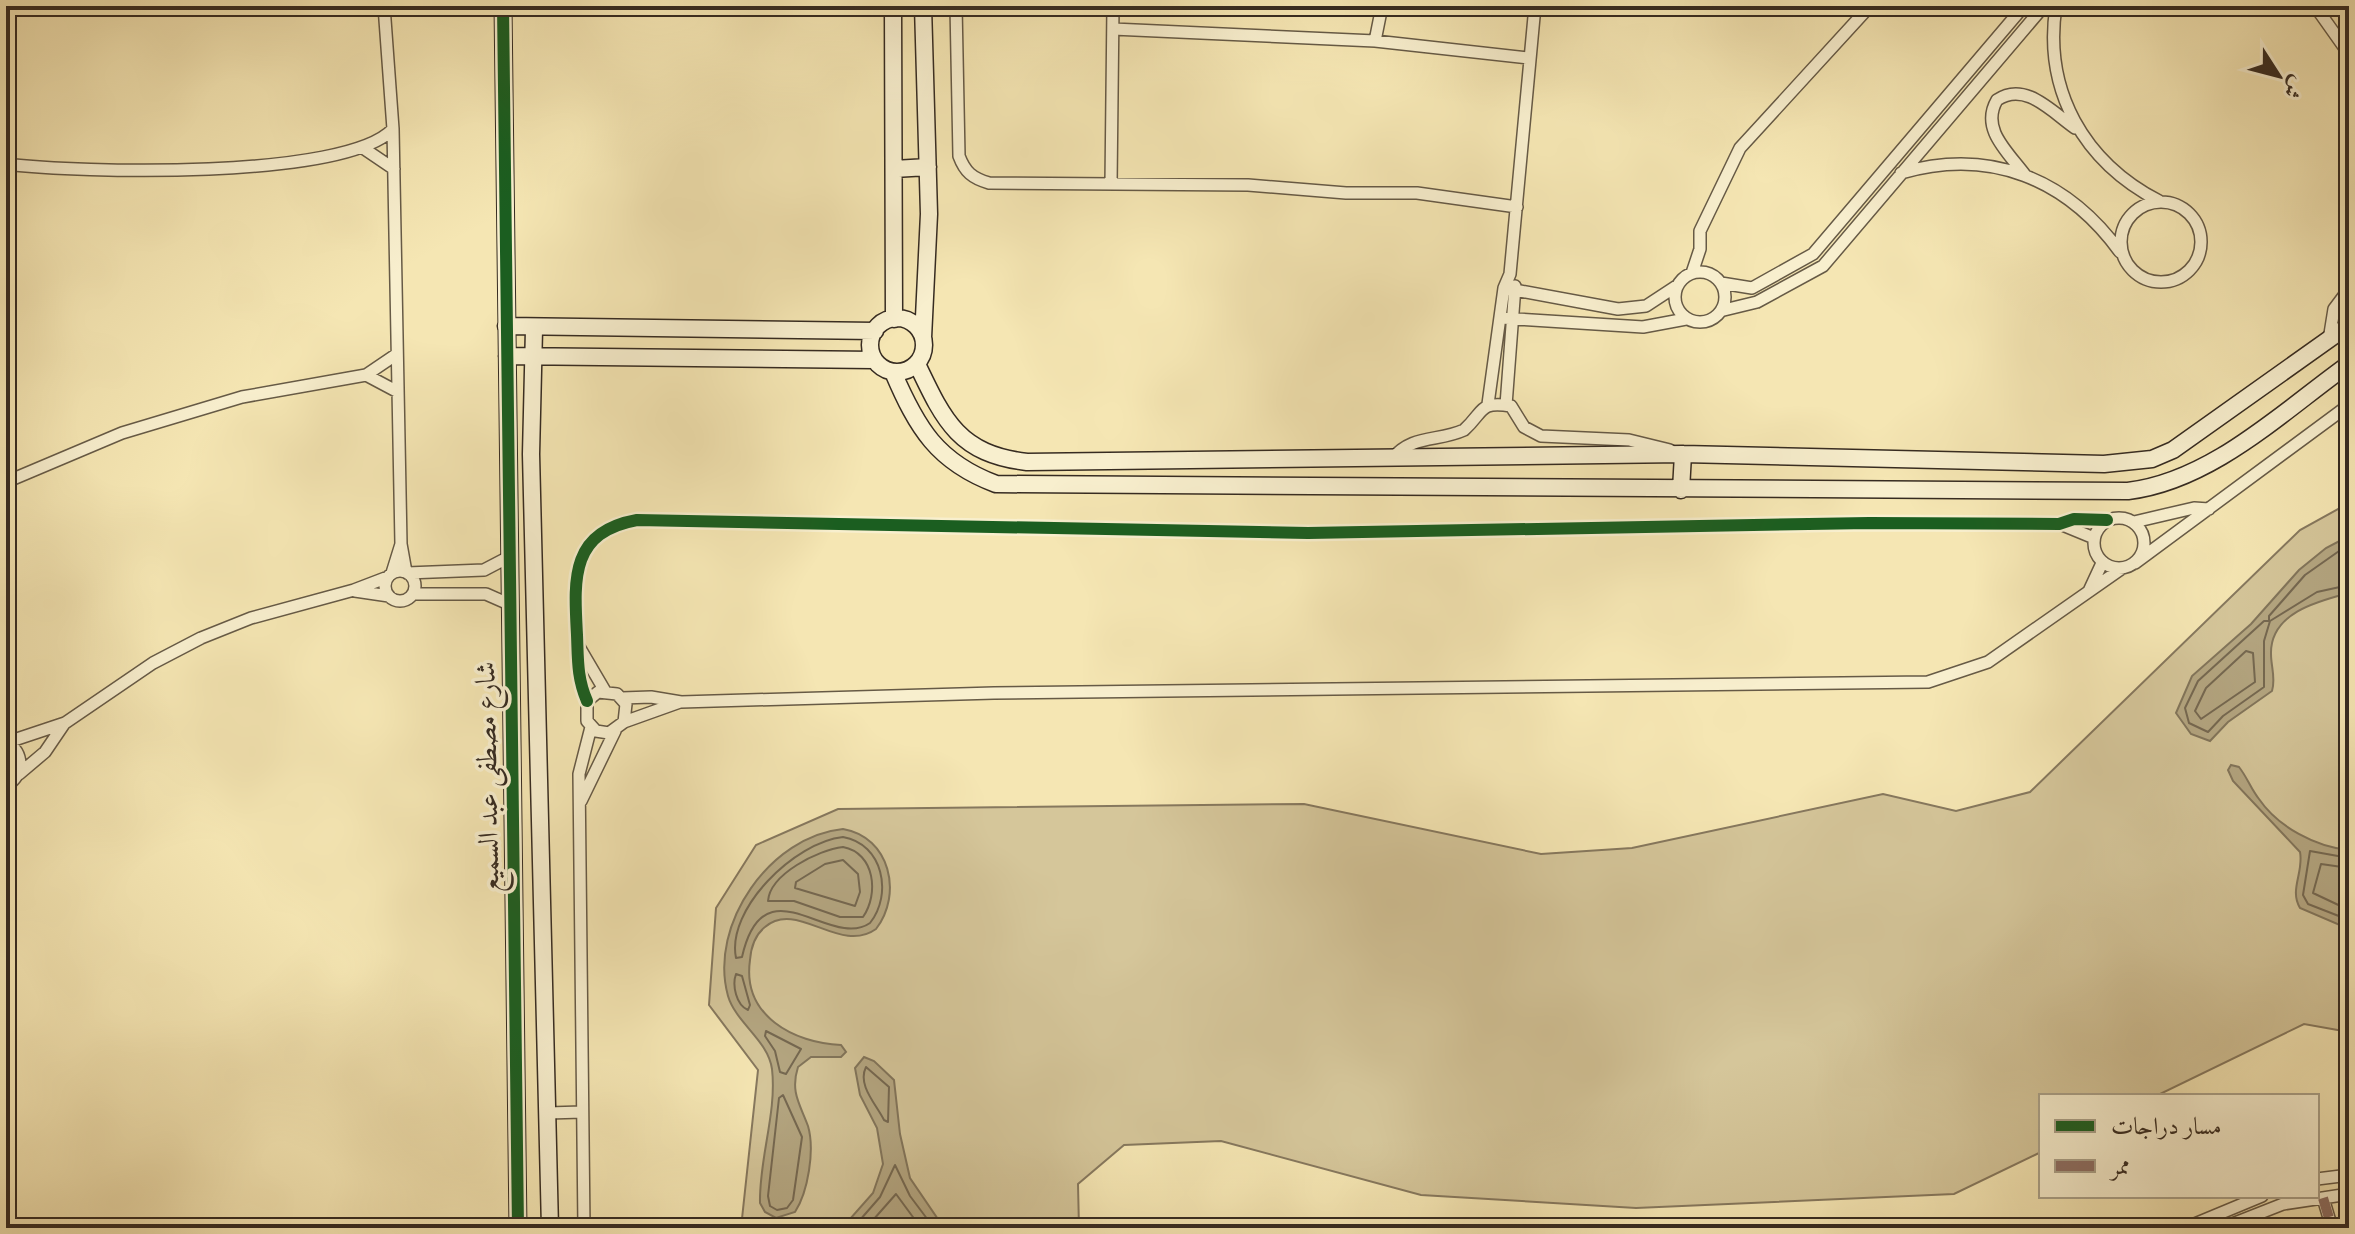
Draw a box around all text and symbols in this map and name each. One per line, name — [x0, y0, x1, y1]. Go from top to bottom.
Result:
north arrow — [2239, 36, 2319, 116]
text: ش — [2274, 68, 2312, 104]
street label: شارع مصطفى عبد السميع — [467, 661, 515, 893]
legend — [2039, 1094, 2319, 1198]
text: مسار دراجات — [2111, 1111, 2222, 1145]
text: ممر — [2108, 1151, 2130, 1185]

